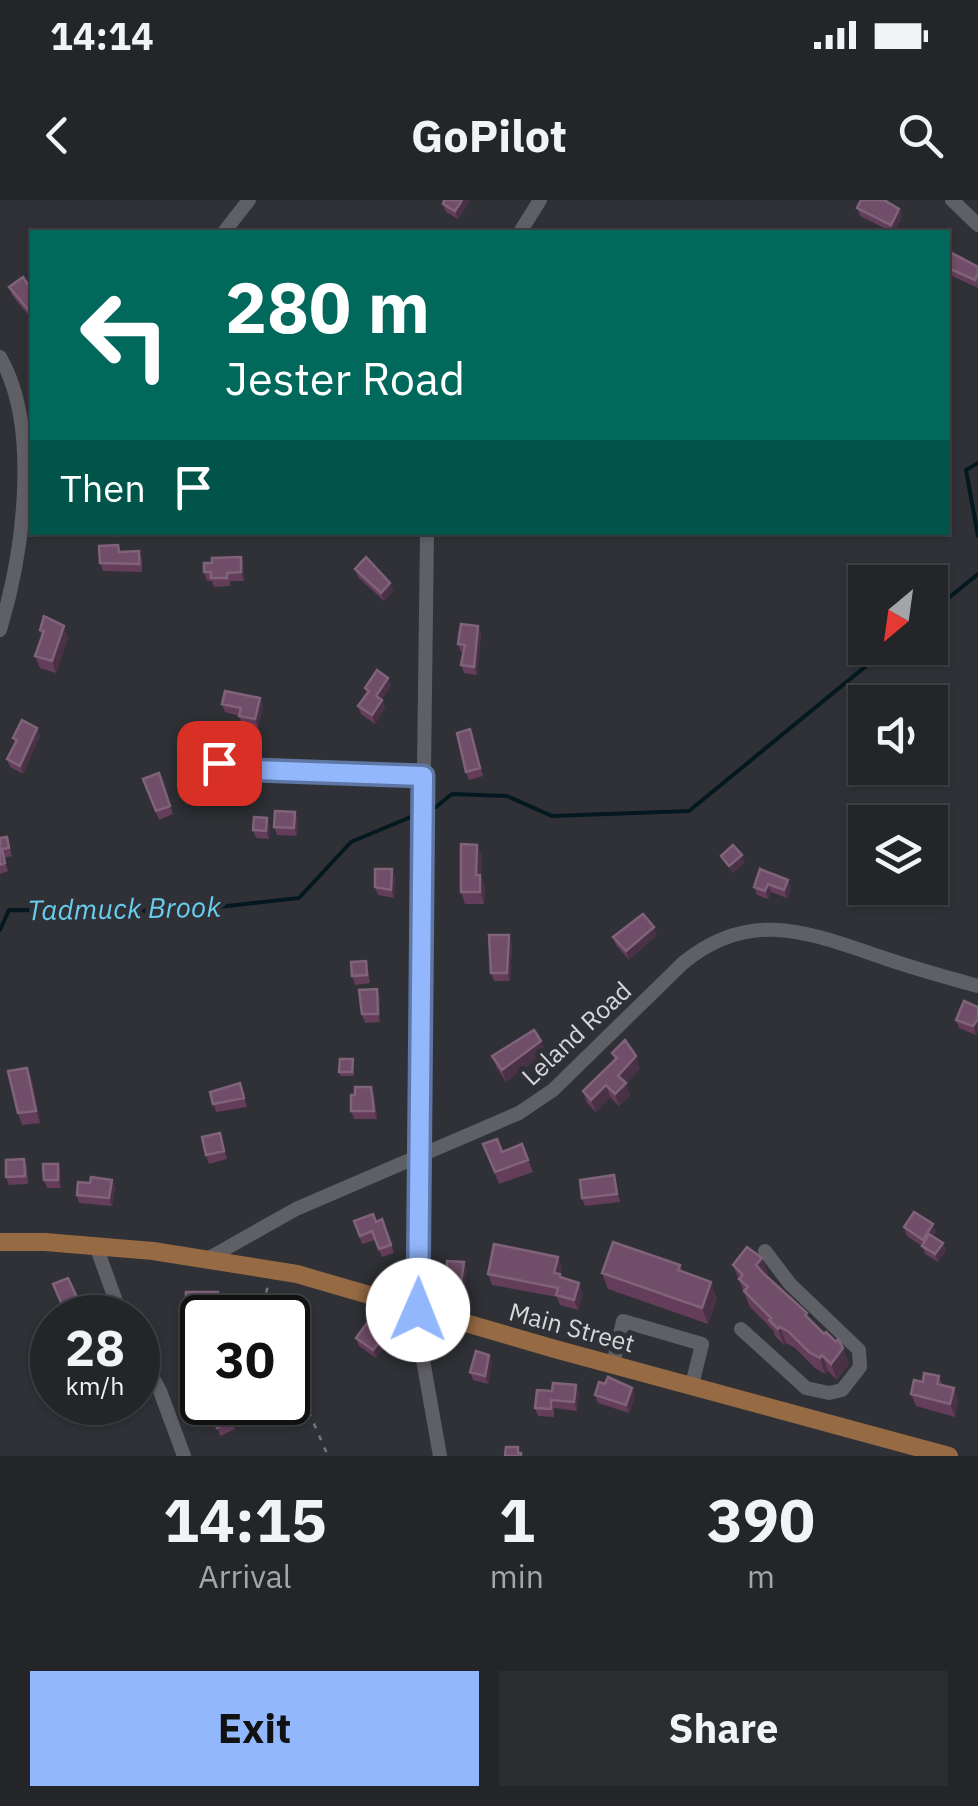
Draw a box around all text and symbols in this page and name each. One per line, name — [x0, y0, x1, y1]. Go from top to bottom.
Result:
text: 14:14 — [50, 11, 154, 60]
text: GoPilot — [411, 106, 567, 164]
icon: back — [30, 108, 85, 163]
icon: search — [893, 108, 948, 163]
text: 280 m — [225, 261, 430, 352]
icon: left — [60, 270, 190, 400]
text: Jester Road — [225, 349, 465, 407]
icon: arrive — [166, 460, 221, 515]
text: Then — [60, 463, 146, 512]
north arrow — [848, 565, 948, 665]
map controls — [848, 565, 948, 905]
button: sound — [848, 685, 948, 785]
pin — [177, 721, 262, 806]
icon: arrive — [192, 736, 247, 791]
button: layers — [848, 805, 948, 905]
water label: Tadmuck Brook — [27, 888, 222, 928]
street label: Leland Road — [514, 974, 638, 1092]
position arrow — [366, 1258, 470, 1362]
street label: Main Street — [506, 1294, 638, 1360]
speed limit sign: 30 — [180, 1295, 310, 1425]
text: 28 — [65, 1315, 125, 1380]
text: km/h — [66, 1369, 124, 1402]
text: 14:15 — [163, 1480, 327, 1559]
text: 1 — [499, 1480, 535, 1559]
text: 390 — [707, 1480, 815, 1559]
text: Arrival — [198, 1555, 292, 1597]
text: min — [490, 1555, 544, 1597]
text: m — [747, 1555, 775, 1597]
button: Exit — [30, 1671, 479, 1786]
button: Share — [499, 1671, 948, 1786]

